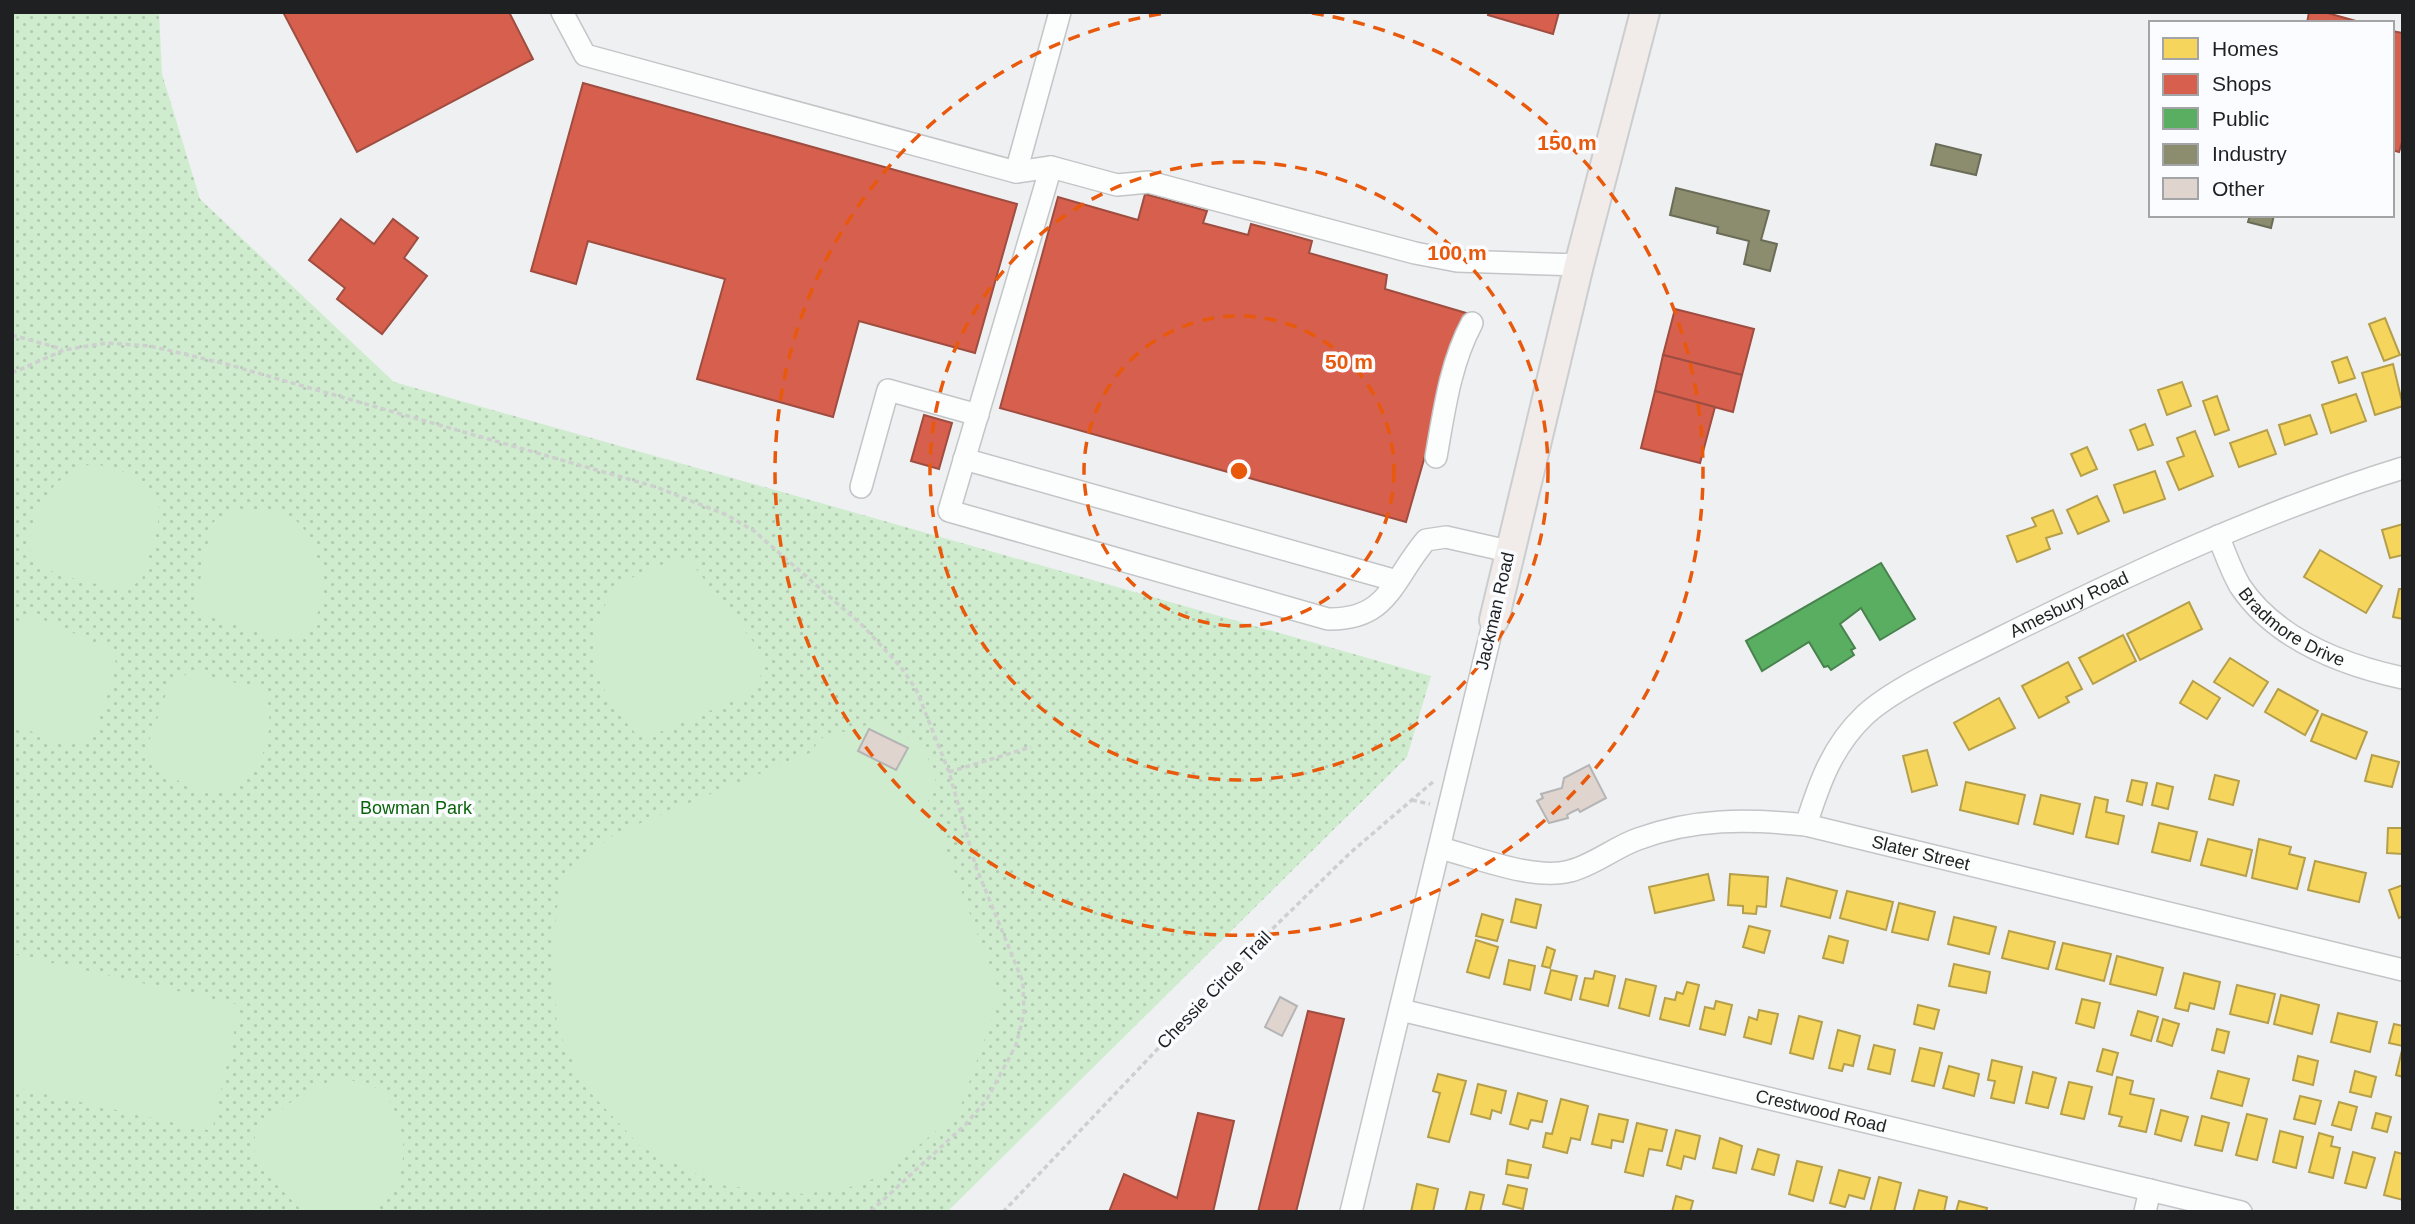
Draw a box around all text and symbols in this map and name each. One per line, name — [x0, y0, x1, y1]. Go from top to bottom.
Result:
legend — [2149, 21, 2394, 217]
text: Homes — [2212, 37, 2279, 60]
text: Shops — [2212, 72, 2272, 95]
text: Public — [2212, 107, 2269, 130]
text: 150 m — [1537, 131, 1597, 154]
text: Industry — [2212, 142, 2287, 165]
text: Other — [2212, 177, 2265, 200]
text: 100 m — [1427, 241, 1487, 264]
text: 50 m — [1325, 350, 1373, 373]
centre of rings — [1227, 459, 1251, 483]
street label: Jackman Road — [1472, 550, 1518, 672]
street label: Amesbury Road — [2007, 568, 2132, 642]
street label: Bradmore Drive — [2234, 584, 2348, 670]
park label: Bowman Park — [360, 798, 473, 818]
street label: Slater Street — [1870, 831, 1972, 874]
street label: Chessie Circle Trail — [1153, 927, 1275, 1053]
street label: Crestwood Road — [1753, 1086, 1889, 1136]

